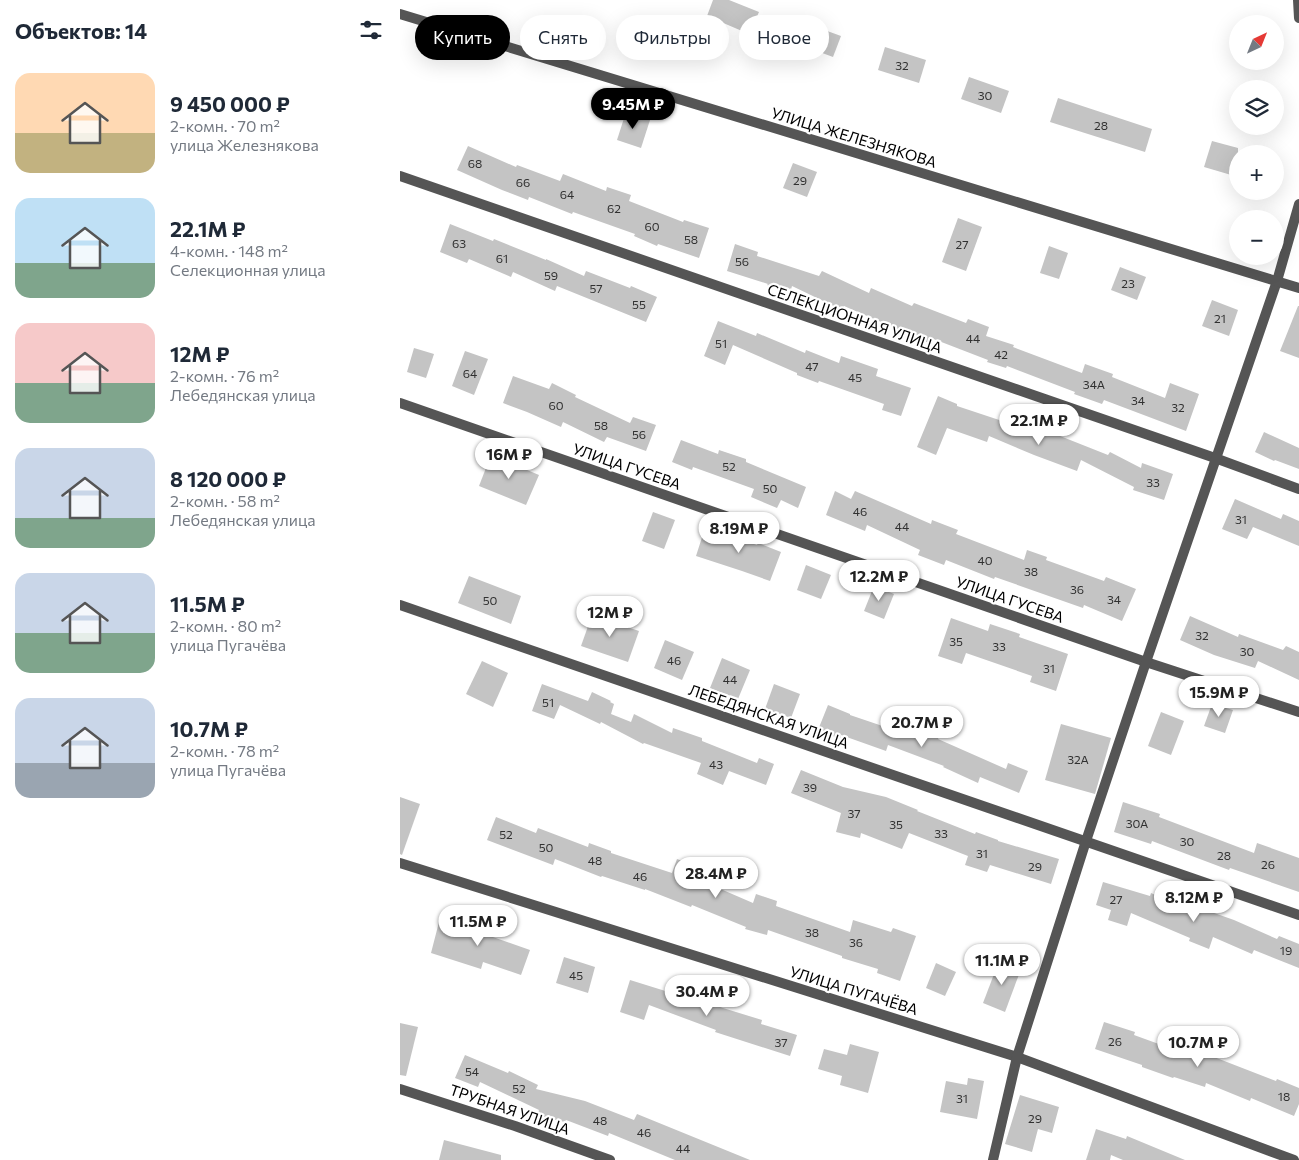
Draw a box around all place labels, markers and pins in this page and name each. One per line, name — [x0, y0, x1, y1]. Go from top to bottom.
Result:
pin: 9.45M ₽ — [587, 88, 679, 130]
pin: 22.1M ₽ — [993, 404, 1085, 446]
pin: 16M ₽ — [474, 438, 544, 480]
pin: 8.19M ₽ — [693, 512, 785, 554]
pin: 12.2M ₽ — [833, 560, 925, 602]
pin: 12M ₽ — [575, 596, 645, 638]
pin: 15.9M ₽ — [1173, 676, 1265, 718]
pin: 20.7M ₽ — [876, 706, 968, 748]
pin: 28.4M ₽ — [670, 856, 762, 899]
pin: 8.12M ₽ — [1148, 880, 1240, 923]
pin: 11.5M ₽ — [432, 904, 524, 947]
pin: 11.1M ₽ — [956, 944, 1048, 986]
pin: 30.4M ₽ — [661, 974, 753, 1017]
pin: 10.7M ₽ — [1152, 1026, 1244, 1068]

